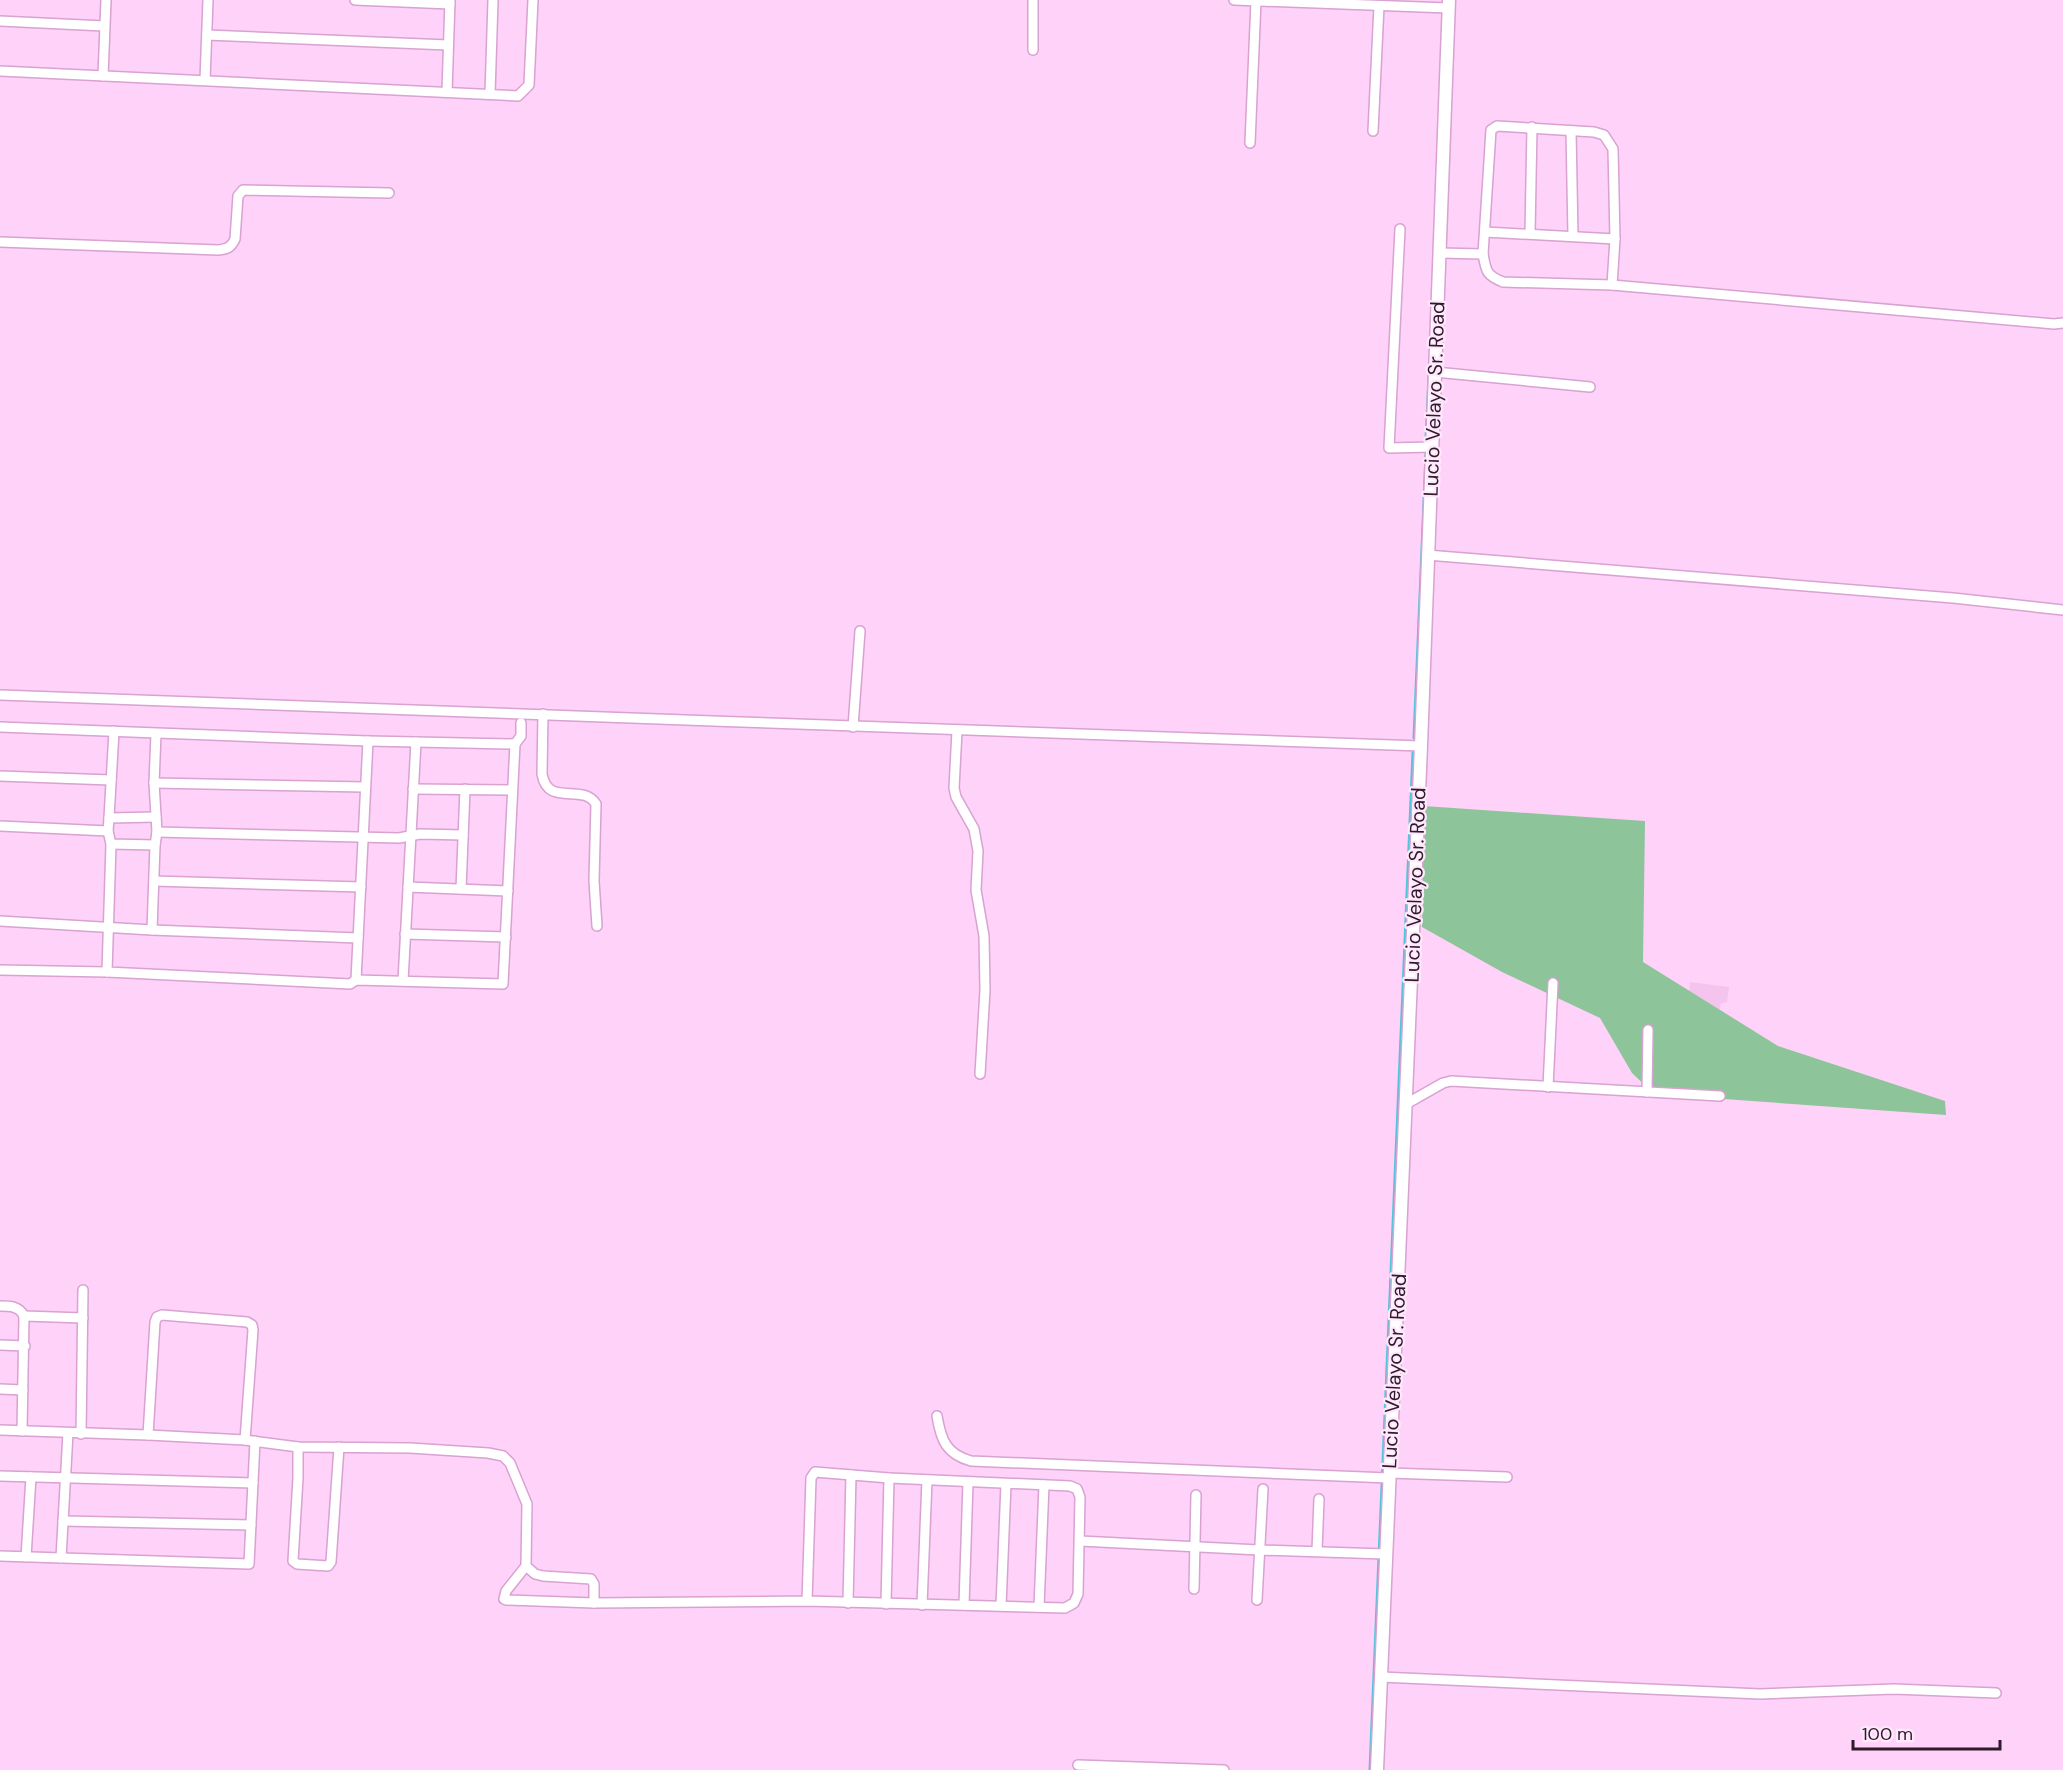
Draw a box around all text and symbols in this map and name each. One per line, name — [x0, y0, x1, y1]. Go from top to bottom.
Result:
street label: Lucio Velayo Sr. Road — [1418, 301, 1450, 497]
street label: Lucio Velayo Sr. Road — [1399, 787, 1431, 983]
street label: Lucio Velayo Sr. Road — [1376, 1273, 1412, 1469]
scale bar — [1853, 1713, 2000, 1751]
text: 100 m — [1862, 1722, 1913, 1746]

